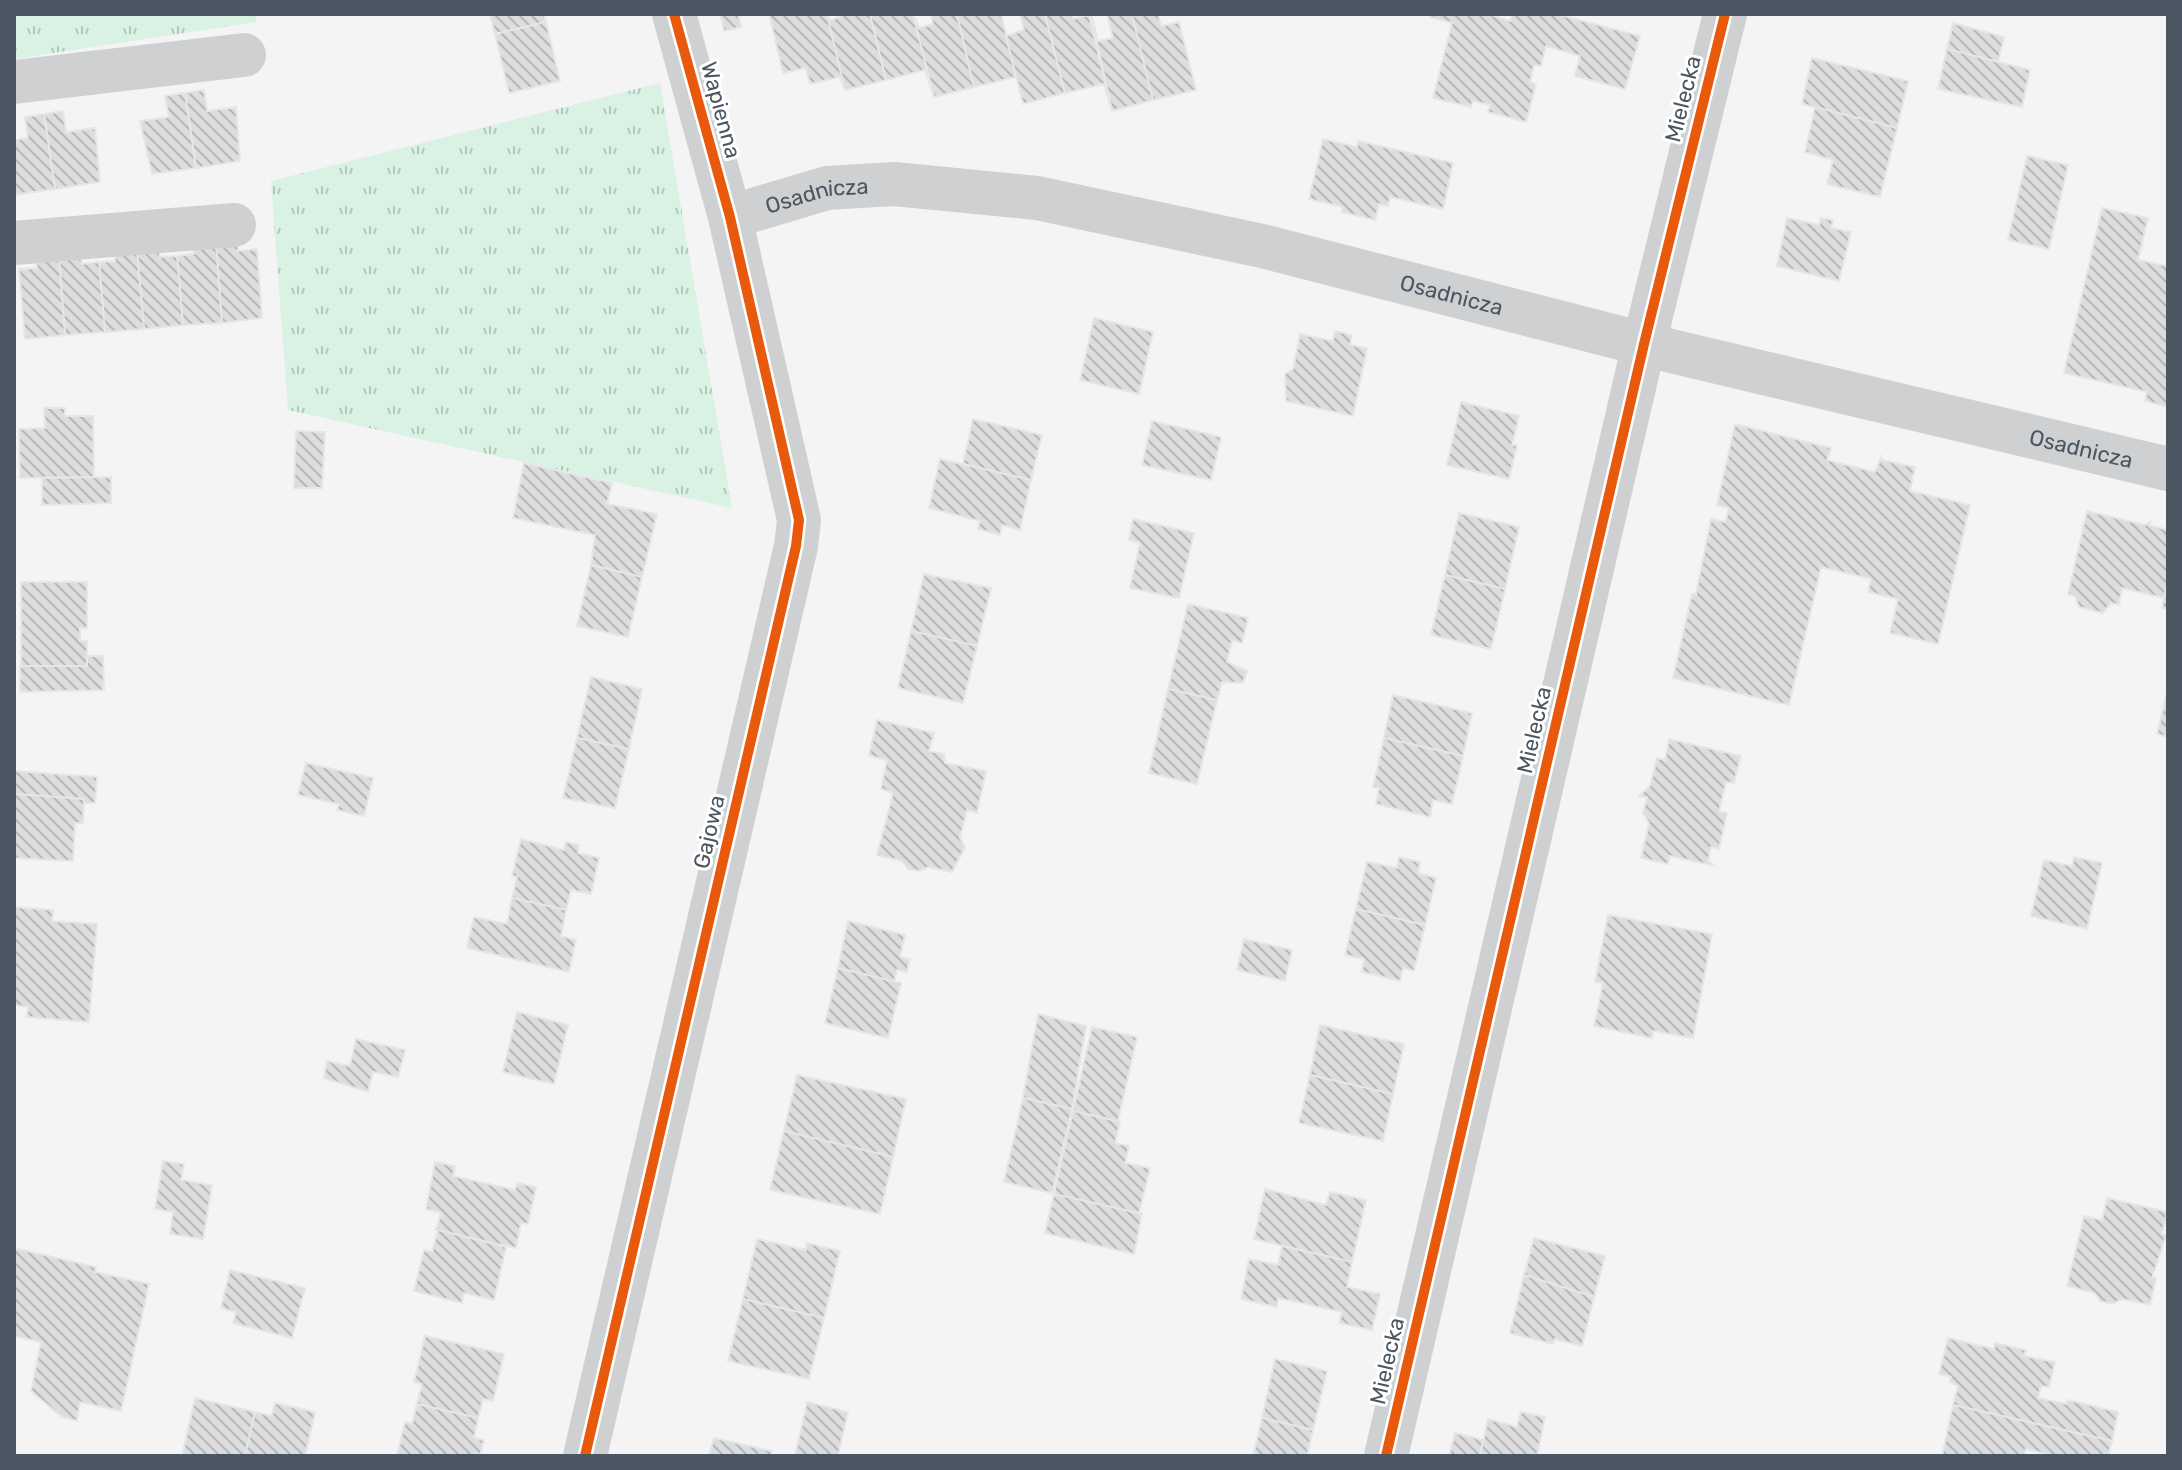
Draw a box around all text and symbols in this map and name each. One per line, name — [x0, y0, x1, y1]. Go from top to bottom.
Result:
street label: Mielecka — [1659, 53, 1707, 145]
street label: Wapienna — [695, 59, 747, 161]
street label: Osadnicza — [762, 172, 869, 219]
street label: Osadnicza — [1397, 269, 1506, 321]
street label: Osadnicza — [2027, 423, 2136, 474]
street label: Mielecka — [1511, 684, 1557, 776]
street label: Gajowa — [687, 793, 731, 871]
street label: Mielecka — [1364, 1315, 1410, 1407]

